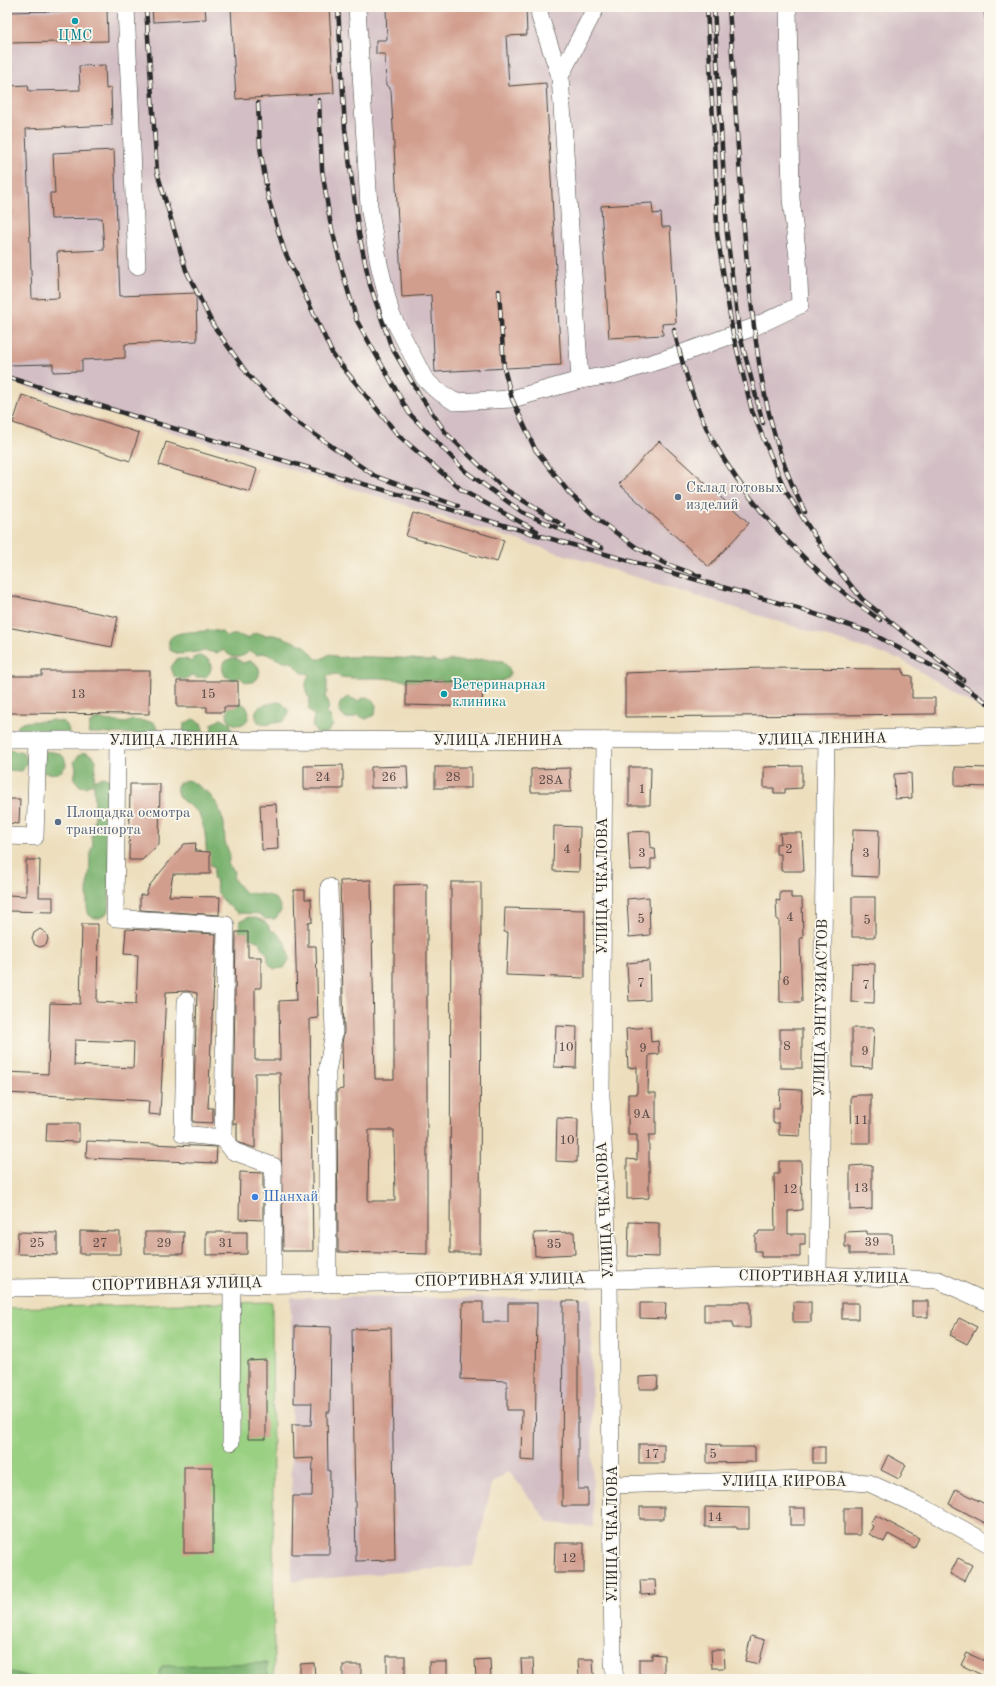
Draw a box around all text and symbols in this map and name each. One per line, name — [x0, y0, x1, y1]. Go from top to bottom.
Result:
marker: ЦМС — [70, 16, 80, 26]
place label: ЦМС — [58, 29, 92, 44]
place label: Склад готовых изделий — [686, 481, 783, 513]
marker: Склад готовых изделий — [673, 492, 683, 502]
place label: Ветеринарная клиника — [452, 678, 546, 710]
house number: 13 — [70, 688, 86, 701]
house number: 15 — [200, 688, 216, 701]
marker: Ветеринарная клиника — [439, 689, 449, 699]
street label: УЛИЦА ЛЕНИНА — [757, 731, 888, 749]
street label: УЛИЦА ЛЕНИНА — [109, 734, 239, 749]
street label: УЛИЦА ЛЕНИНА — [433, 734, 563, 749]
house number: 24 — [315, 771, 331, 784]
house number: 26 — [381, 771, 397, 784]
house number: 28 — [445, 771, 461, 784]
house number: 28А — [538, 774, 564, 787]
house number: 1 — [638, 783, 646, 796]
place label: Площадка осмотра транспорта — [66, 806, 191, 838]
marker: Площадка осмотра транспорта — [53, 817, 63, 827]
street label: УЛИЦА ЧКАЛОВА — [596, 817, 611, 955]
house number: 4 — [563, 843, 571, 856]
house number: 2 — [785, 843, 793, 856]
house number: 3 — [638, 847, 646, 860]
house number: 3 — [862, 847, 870, 860]
house number: 4 — [786, 911, 794, 924]
house number: 5 — [637, 913, 645, 926]
house number: 5 — [863, 914, 871, 927]
street label: УЛИЦА ЭНТУЗИАСТОВ — [813, 919, 831, 1097]
house number: 6 — [782, 975, 790, 988]
house number: 7 — [637, 977, 645, 990]
house number: 7 — [862, 979, 870, 992]
house number: 8 — [783, 1040, 791, 1053]
house number: 10 — [558, 1041, 574, 1054]
house number: 9 — [639, 1042, 647, 1055]
house number: 9 — [861, 1045, 869, 1058]
house number: 9А — [633, 1108, 651, 1121]
house number: 11 — [853, 1114, 869, 1127]
house number: 10 — [559, 1134, 575, 1147]
street label: УЛИЦА ЧКАЛОВА — [595, 1141, 617, 1279]
house number: 13 — [853, 1182, 869, 1195]
house number: 12 — [782, 1183, 798, 1196]
place label: Шанхай — [263, 1190, 318, 1205]
marker: Шанхай — [250, 1192, 260, 1202]
house number: 39 — [864, 1236, 880, 1249]
house number: 25 — [29, 1237, 45, 1250]
house number: 27 — [92, 1237, 108, 1250]
house number: 29 — [156, 1237, 172, 1250]
house number: 31 — [218, 1237, 234, 1250]
house number: 35 — [546, 1238, 562, 1251]
street label: СПОРТИВНАЯ УЛИЦА — [738, 1269, 910, 1287]
street label: СПОРТИВНАЯ УЛИЦА — [414, 1272, 586, 1290]
street label: СПОРТИВНАЯ УЛИЦА — [91, 1276, 263, 1294]
house number: 17 — [644, 1448, 660, 1461]
house number: 5 — [709, 1448, 717, 1461]
street label: УЛИЦА ЧКАЛОВА — [606, 1465, 621, 1603]
street label: УЛИЦА КИРОВА — [721, 1475, 847, 1490]
house number: 14 — [707, 1511, 723, 1524]
house number: 12 — [561, 1552, 577, 1565]

